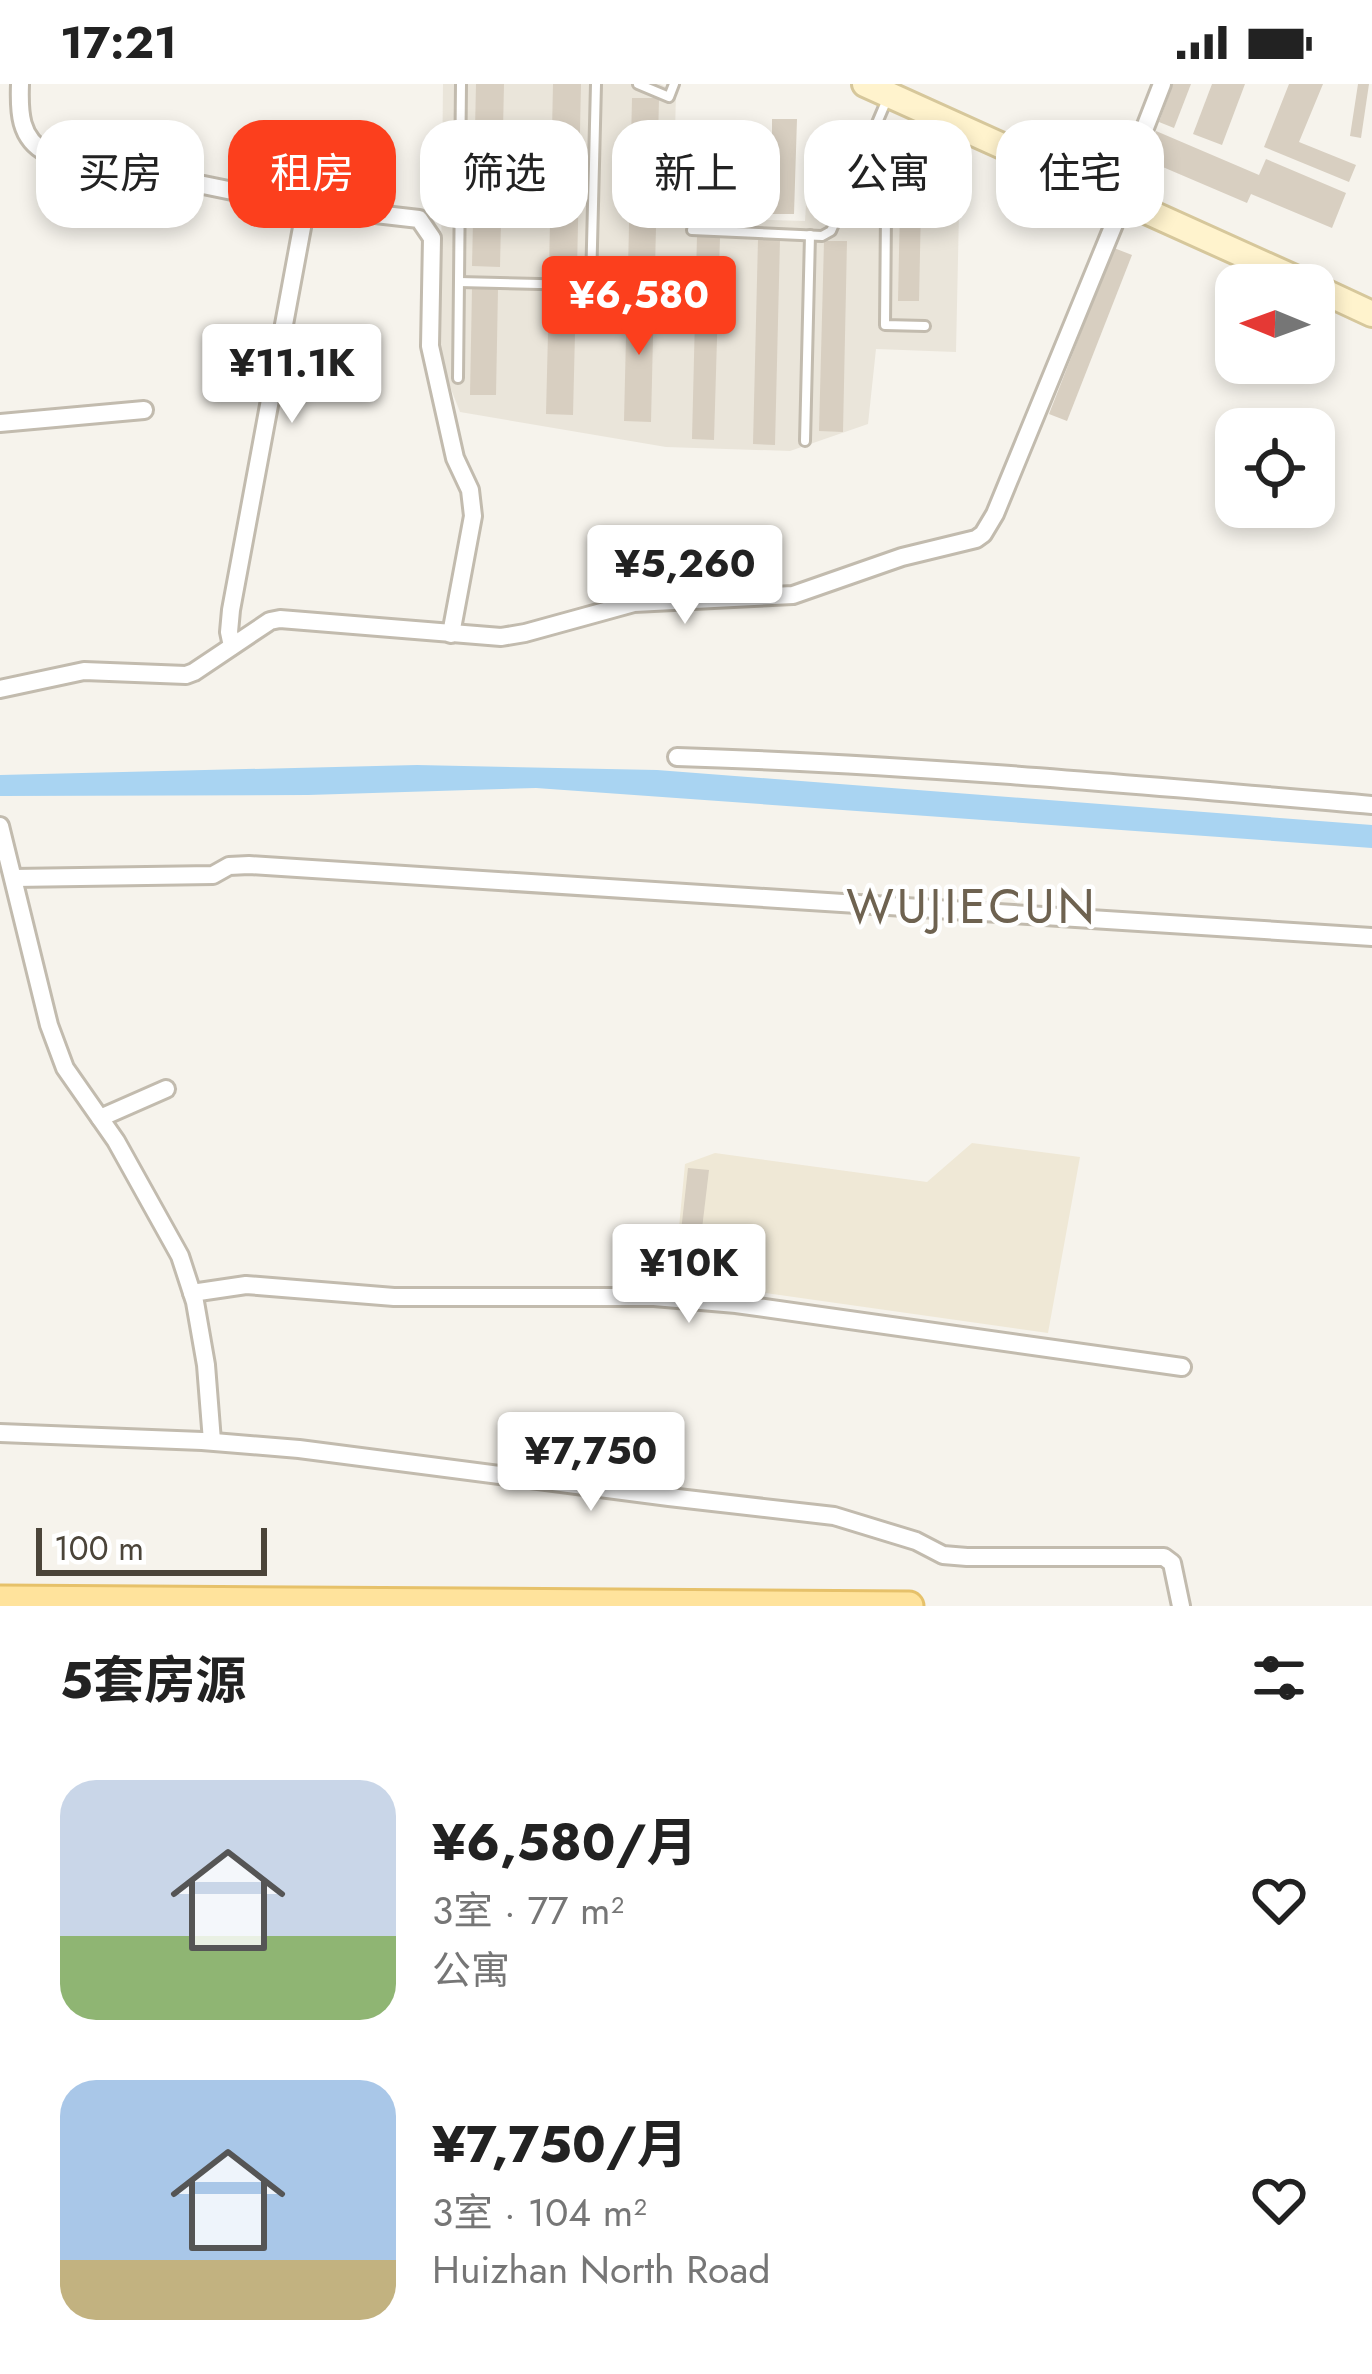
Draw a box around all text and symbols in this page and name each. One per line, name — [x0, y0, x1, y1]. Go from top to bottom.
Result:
text: 17:21 — [60, 10, 177, 75]
chip: 买房 — [36, 120, 204, 228]
chip: 租房 — [228, 120, 396, 228]
chip: 筛选 — [420, 120, 588, 228]
chip: 新上 — [612, 120, 780, 228]
chip: 公寓 — [804, 120, 972, 228]
chip: 住宅 — [996, 120, 1164, 228]
pin: ¥6,580 — [541, 256, 737, 358]
north arrow — [1215, 264, 1335, 384]
map controls — [1215, 264, 1335, 528]
text: ¥6,580 — [569, 266, 709, 323]
pin: ¥11.1K — [194, 324, 390, 426]
text: ¥11.1K — [229, 334, 355, 391]
button: locate — [1215, 408, 1335, 528]
pin: ¥5,260 — [587, 525, 783, 627]
text: ¥5,260 — [614, 535, 756, 592]
district label: WUJIECUN — [846, 872, 1098, 941]
pin: ¥10K — [618, 1224, 760, 1326]
text: ¥10K — [639, 1234, 739, 1291]
pin: ¥7,750 — [493, 1412, 689, 1514]
text: ¥7,750 — [525, 1422, 657, 1479]
scale bar — [36, 1522, 267, 1575]
text: 100 m — [54, 1525, 144, 1572]
text: 5套房源 — [60, 1643, 246, 1717]
icon: filters — [1246, 1645, 1312, 1711]
text: ¥6,580/月 — [432, 1805, 697, 1879]
icon: home — [156, 1828, 300, 1972]
icon: heart — [1246, 1867, 1312, 1933]
text: 3室 · 77 m² — [432, 1882, 624, 1939]
text: 公寓 — [432, 1942, 510, 1999]
text: ¥7,750/月 — [432, 2107, 688, 2181]
icon: home — [156, 2128, 300, 2272]
icon: heart — [1246, 2167, 1312, 2233]
text: 3室 · 104 m² — [432, 2184, 647, 2241]
text: Huizhan North Road — [432, 2241, 770, 2298]

